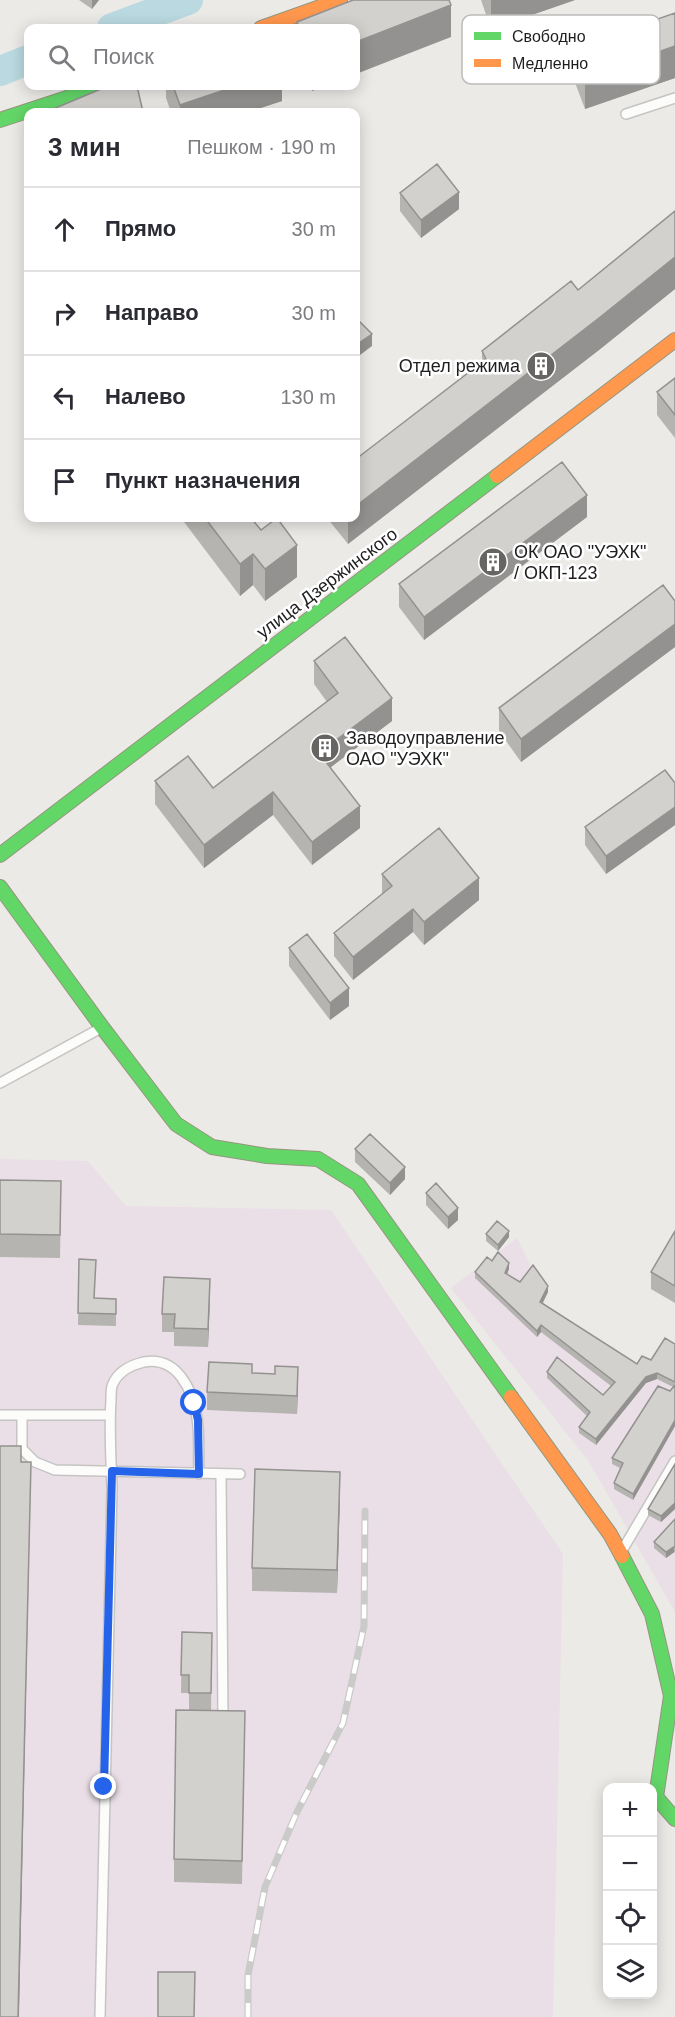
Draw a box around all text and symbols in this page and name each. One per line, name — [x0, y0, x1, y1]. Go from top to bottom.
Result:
legend — [462, 15, 660, 84]
search box — [24, 24, 360, 90]
text: Свободно — [512, 28, 586, 45]
icon: search — [45, 41, 78, 74]
text: Поиск — [93, 44, 154, 69]
text: Медленно — [512, 55, 588, 72]
text: 3 мин — [48, 132, 121, 162]
text: Пешком · 190 m — [187, 136, 336, 158]
icon: ahead — [48, 213, 81, 246]
text: Прямо — [105, 216, 176, 241]
text: 30 m — [292, 218, 336, 240]
icon: right — [48, 297, 81, 330]
text: Направо — [105, 300, 199, 325]
text: 30 m — [292, 302, 336, 324]
building icon: Отдел режима — [525, 350, 557, 382]
place label: Отдел режима — [399, 356, 521, 376]
icon: left — [48, 381, 81, 414]
text: Налево — [105, 384, 186, 409]
text: 130 m — [280, 386, 336, 408]
icon: arrive — [48, 465, 81, 498]
text: Пункт назначения — [105, 468, 301, 493]
street label: улица Дзержинского — [253, 524, 401, 642]
place label: ОК ОАО "УЭХК" / ОКП-123 — [514, 542, 646, 583]
building icon: ОК ОАО "УЭХК" / ОКП-123 — [477, 546, 509, 578]
place label: Заводоуправление ОАО "УЭХК" — [346, 728, 505, 769]
building icon: Заводоуправление ОАО "УЭХК" — [309, 732, 341, 764]
route start — [180, 1389, 206, 1415]
route end — [90, 1773, 116, 1799]
map controls — [603, 1783, 657, 1999]
button: + — [603, 1783, 657, 1837]
button: − — [603, 1837, 657, 1891]
button: locate — [603, 1891, 657, 1945]
button: layers — [603, 1945, 657, 1999]

